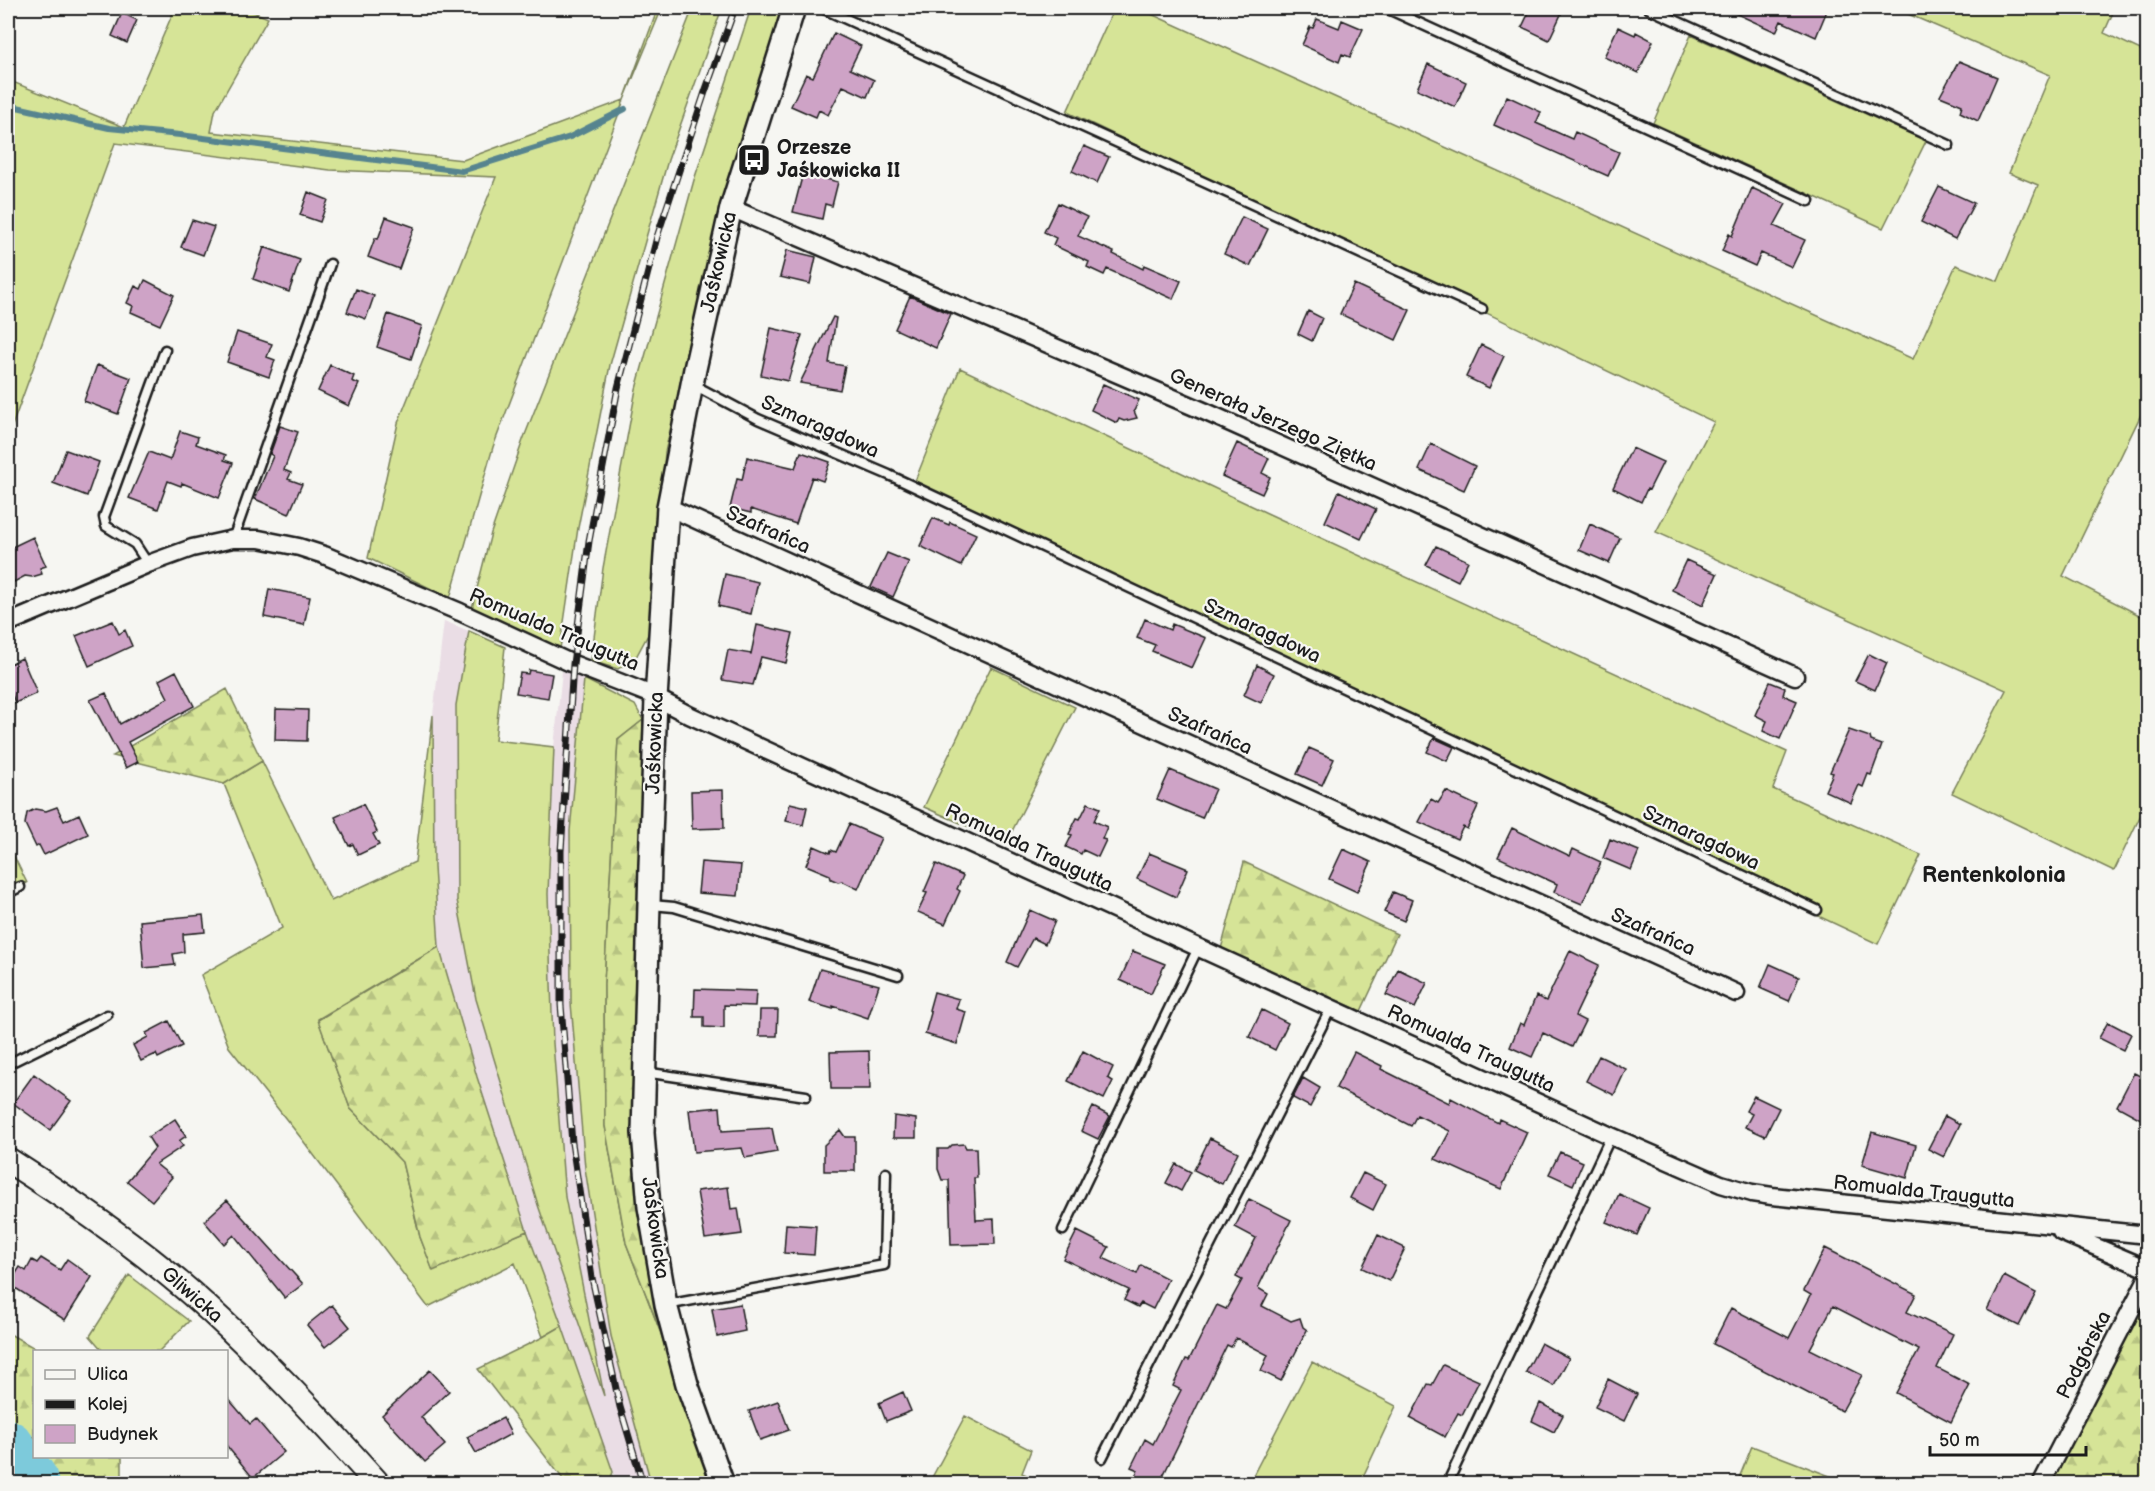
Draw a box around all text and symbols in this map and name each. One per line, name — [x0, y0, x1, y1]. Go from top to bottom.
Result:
place label: Orzesze Jaśkowicka II — [777, 136, 900, 183]
bus stop icon: Orzesze Jaśkowicka II — [736, 142, 772, 178]
street label: Jaśkowicka — [696, 209, 742, 315]
street label: Generała Jerzego Ziętka — [1166, 363, 1380, 477]
street label: Szmaragdowa — [757, 390, 883, 464]
street label: Szafrańca — [722, 501, 814, 559]
street label: Romualda Traugutta — [465, 583, 643, 677]
street label: Szmaragdowa — [1200, 593, 1324, 669]
street label: Jaśkowicka — [641, 691, 669, 795]
street label: Szafrańca — [1164, 702, 1256, 760]
street label: Romualda Traugutta — [941, 799, 1117, 897]
street label: Szmaragdowa — [1639, 800, 1763, 876]
district label: Rentenkolonia — [1922, 862, 2066, 889]
street label: Szafrańca — [1607, 903, 1699, 961]
street label: Romualda Traugutta — [1383, 1000, 1559, 1098]
street label: Romualda Traugutta — [1832, 1171, 2016, 1213]
street label: Jaśkowicka — [636, 1175, 674, 1281]
street label: Gliwicka — [156, 1262, 228, 1328]
street label: Podgórska — [2052, 1307, 2116, 1403]
legend — [33, 1350, 228, 1458]
text: Ulica — [87, 1364, 128, 1385]
text: Kolej — [87, 1394, 127, 1415]
scale bar — [1930, 1419, 2086, 1457]
text: Budynek — [87, 1424, 158, 1445]
text: 50 m — [1939, 1430, 1980, 1451]

